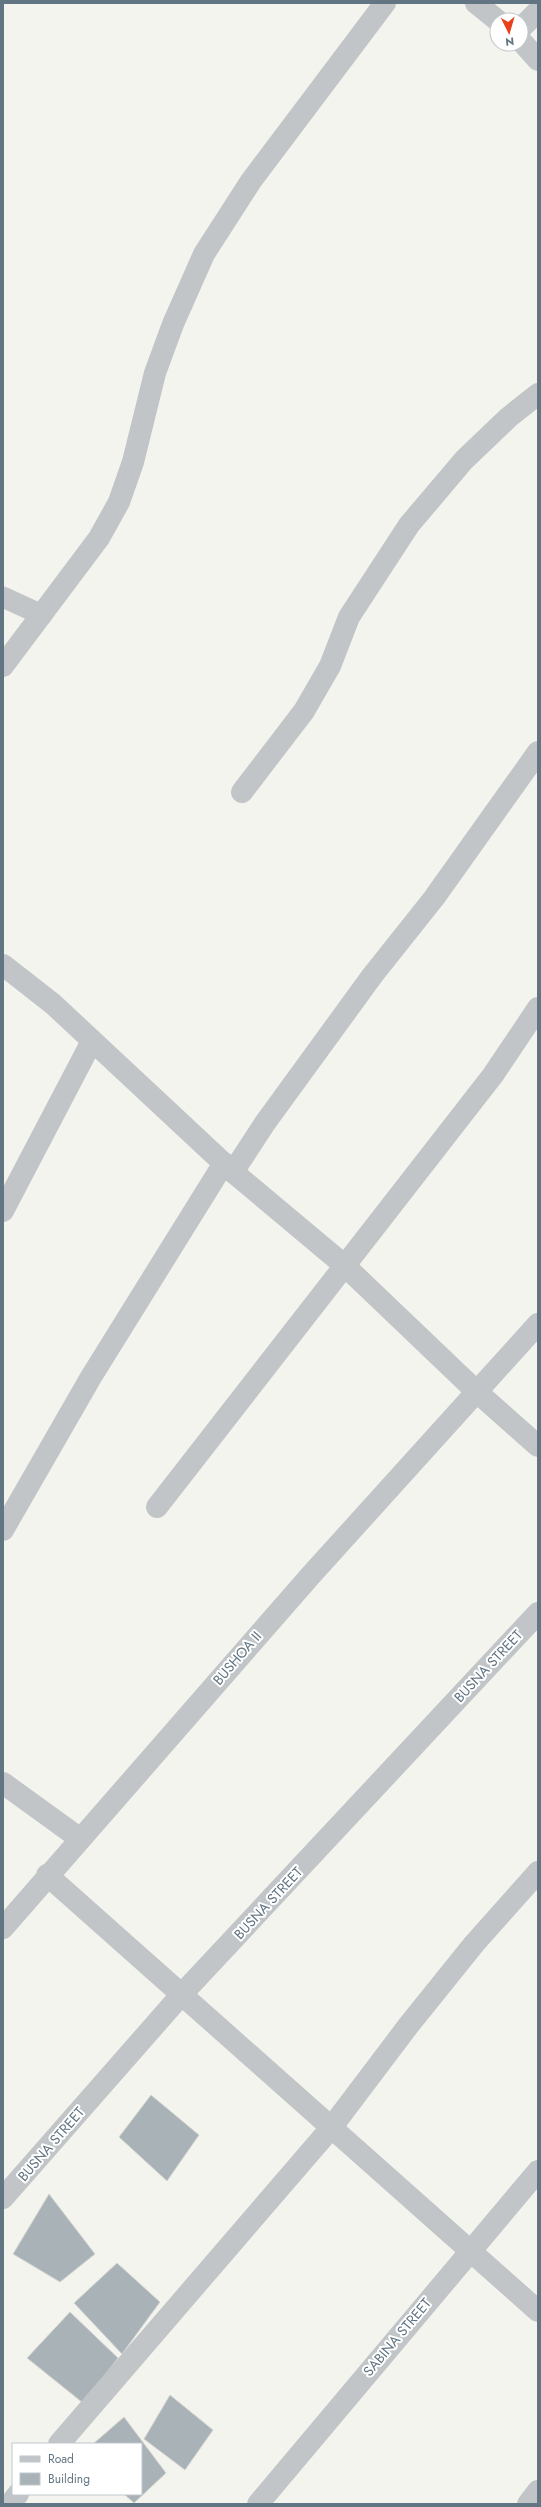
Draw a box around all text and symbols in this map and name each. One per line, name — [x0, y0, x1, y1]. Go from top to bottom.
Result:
north arrow — [489, 12, 529, 52]
text: N — [505, 34, 515, 50]
street label: BUSNA STREET — [449, 1625, 527, 1707]
street label: BUSHOA II — [208, 1627, 266, 1689]
street label: BUSNA STREET — [229, 1862, 307, 1944]
street label: BUSNA STREET — [13, 2102, 89, 2185]
street label: SABINA STREET — [358, 2293, 436, 2380]
legend — [12, 2443, 142, 2495]
text: Road — [48, 2450, 74, 2468]
text: Building — [48, 2470, 90, 2488]

